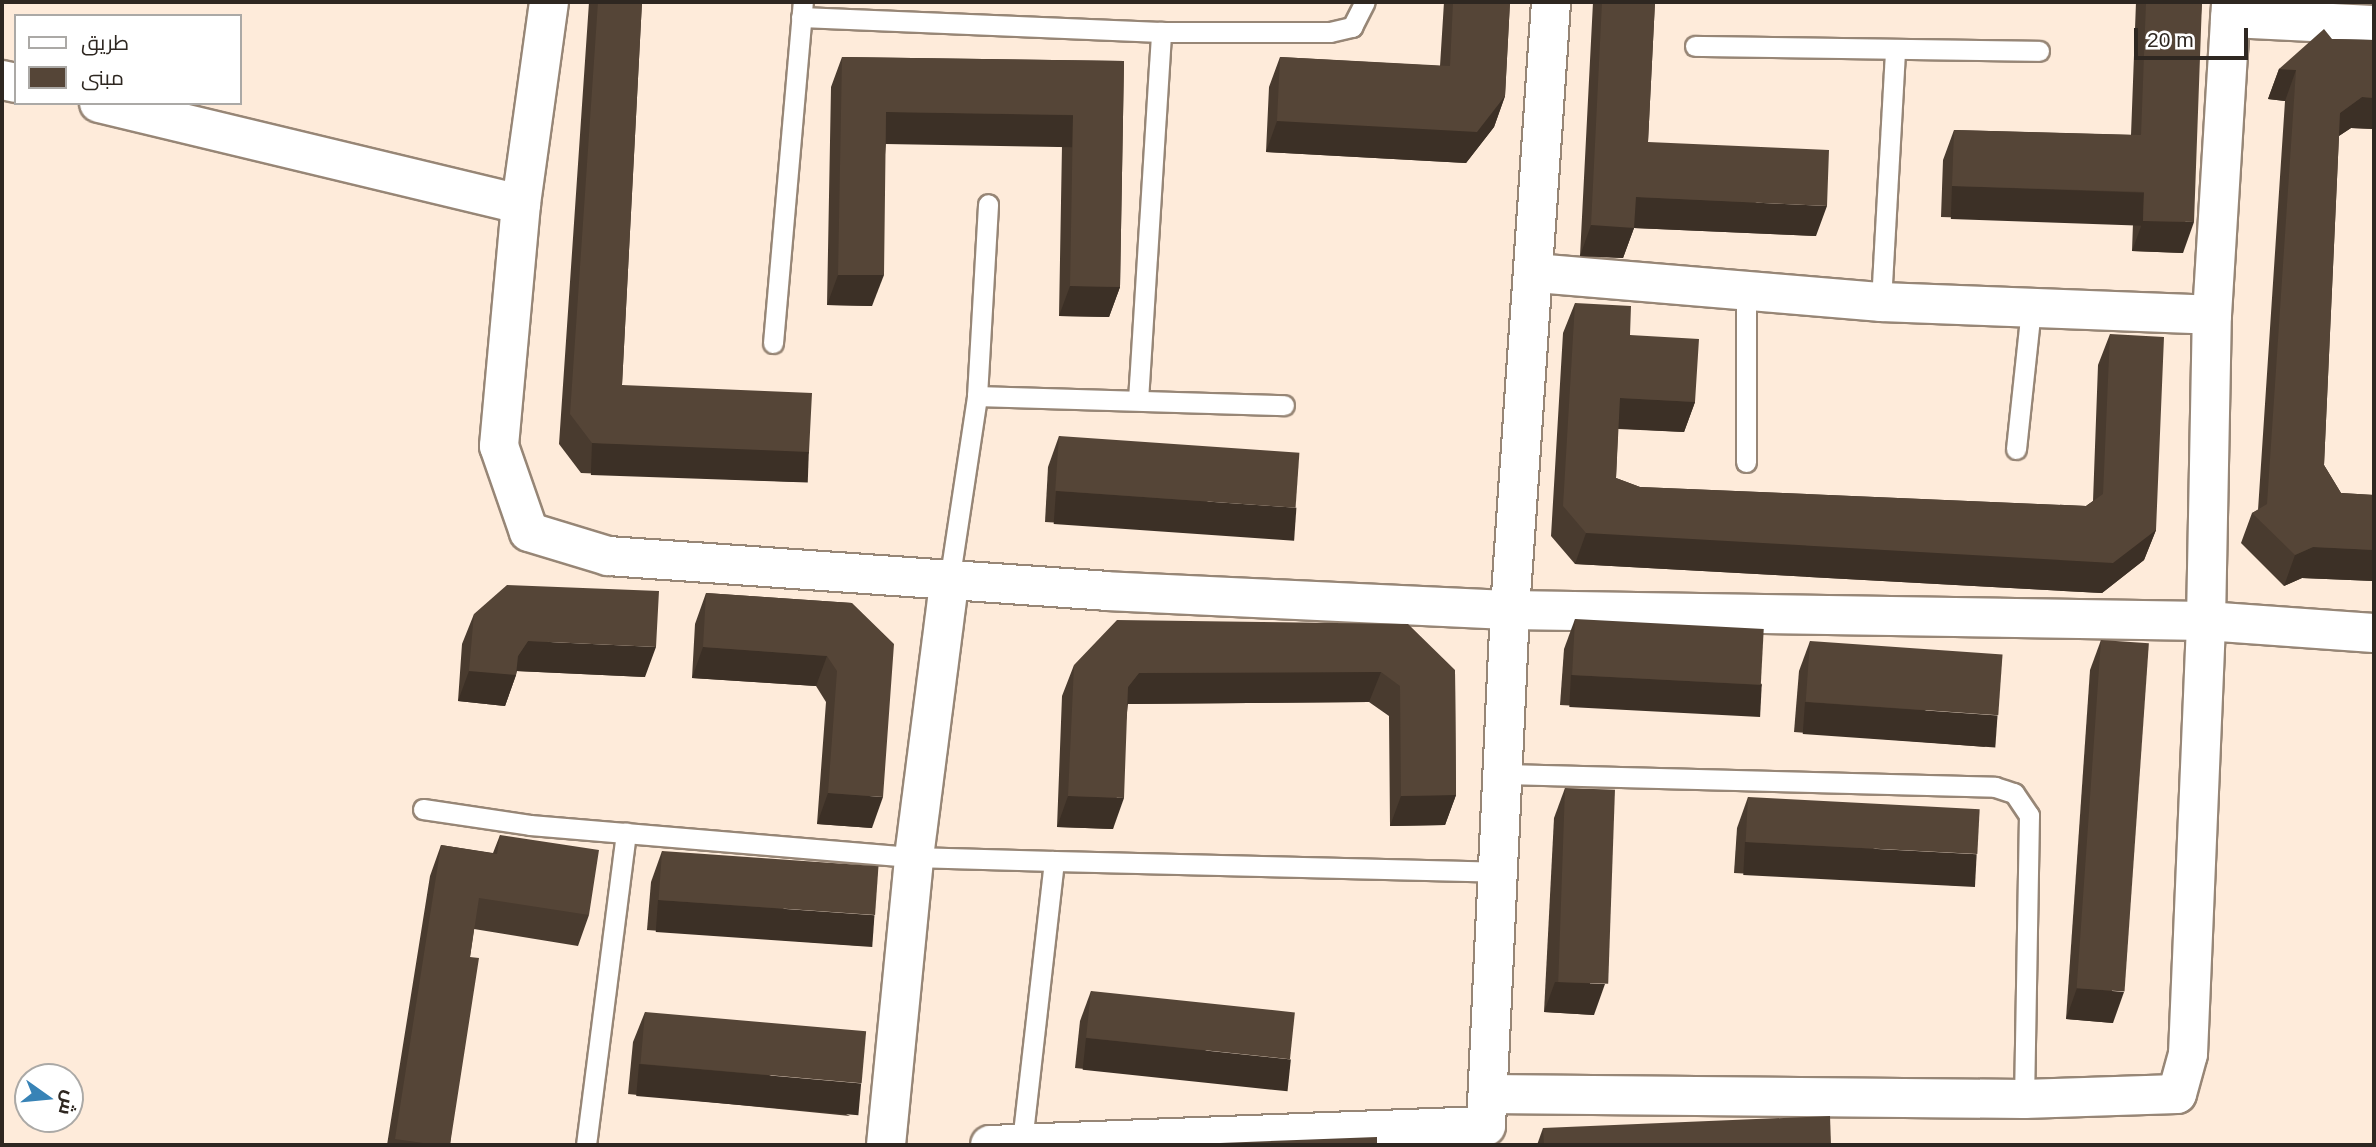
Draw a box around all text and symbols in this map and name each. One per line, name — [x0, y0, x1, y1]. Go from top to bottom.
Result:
legend — [14, 14, 242, 105]
scale bar — [2138, 14, 2252, 58]
text: 20 m — [2147, 28, 2194, 51]
text: طريق — [81, 31, 129, 54]
text: مبنى — [81, 66, 124, 89]
north arrow — [14, 1063, 84, 1133]
text: ش — [55, 1089, 81, 1118]

